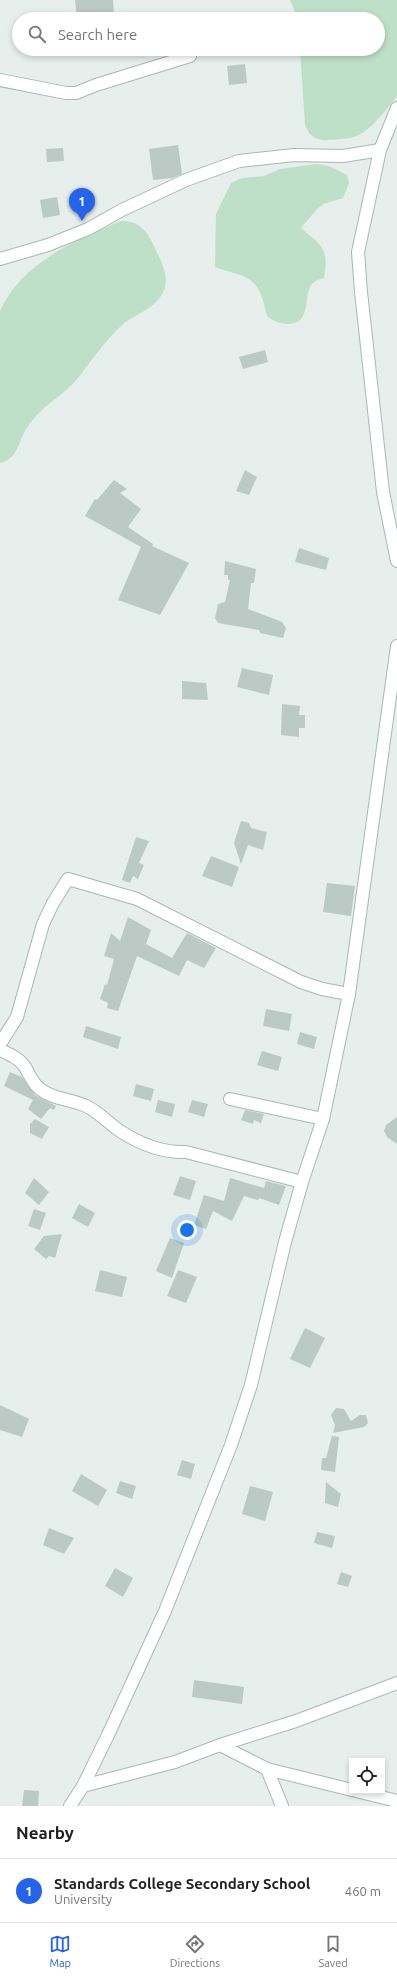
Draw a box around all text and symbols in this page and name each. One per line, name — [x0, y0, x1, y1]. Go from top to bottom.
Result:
search box — [12, 12, 385, 56]
icon: search — [26, 23, 48, 45]
text: Search here — [58, 26, 137, 43]
pin: 1 — [69, 188, 95, 221]
your location — [177, 1220, 197, 1240]
map controls — [349, 1758, 385, 1794]
button: locate — [349, 1758, 385, 1794]
text: Nearby — [16, 1823, 74, 1842]
text: Standards College Secondary School — [54, 1875, 310, 1892]
text: 1 — [25, 1884, 33, 1898]
text: 460 m — [345, 1884, 381, 1898]
text: University — [54, 1892, 112, 1906]
tab: Map — [49, 1933, 71, 1969]
tab: Directions — [170, 1933, 220, 1969]
tab: Saved — [318, 1933, 348, 1969]

